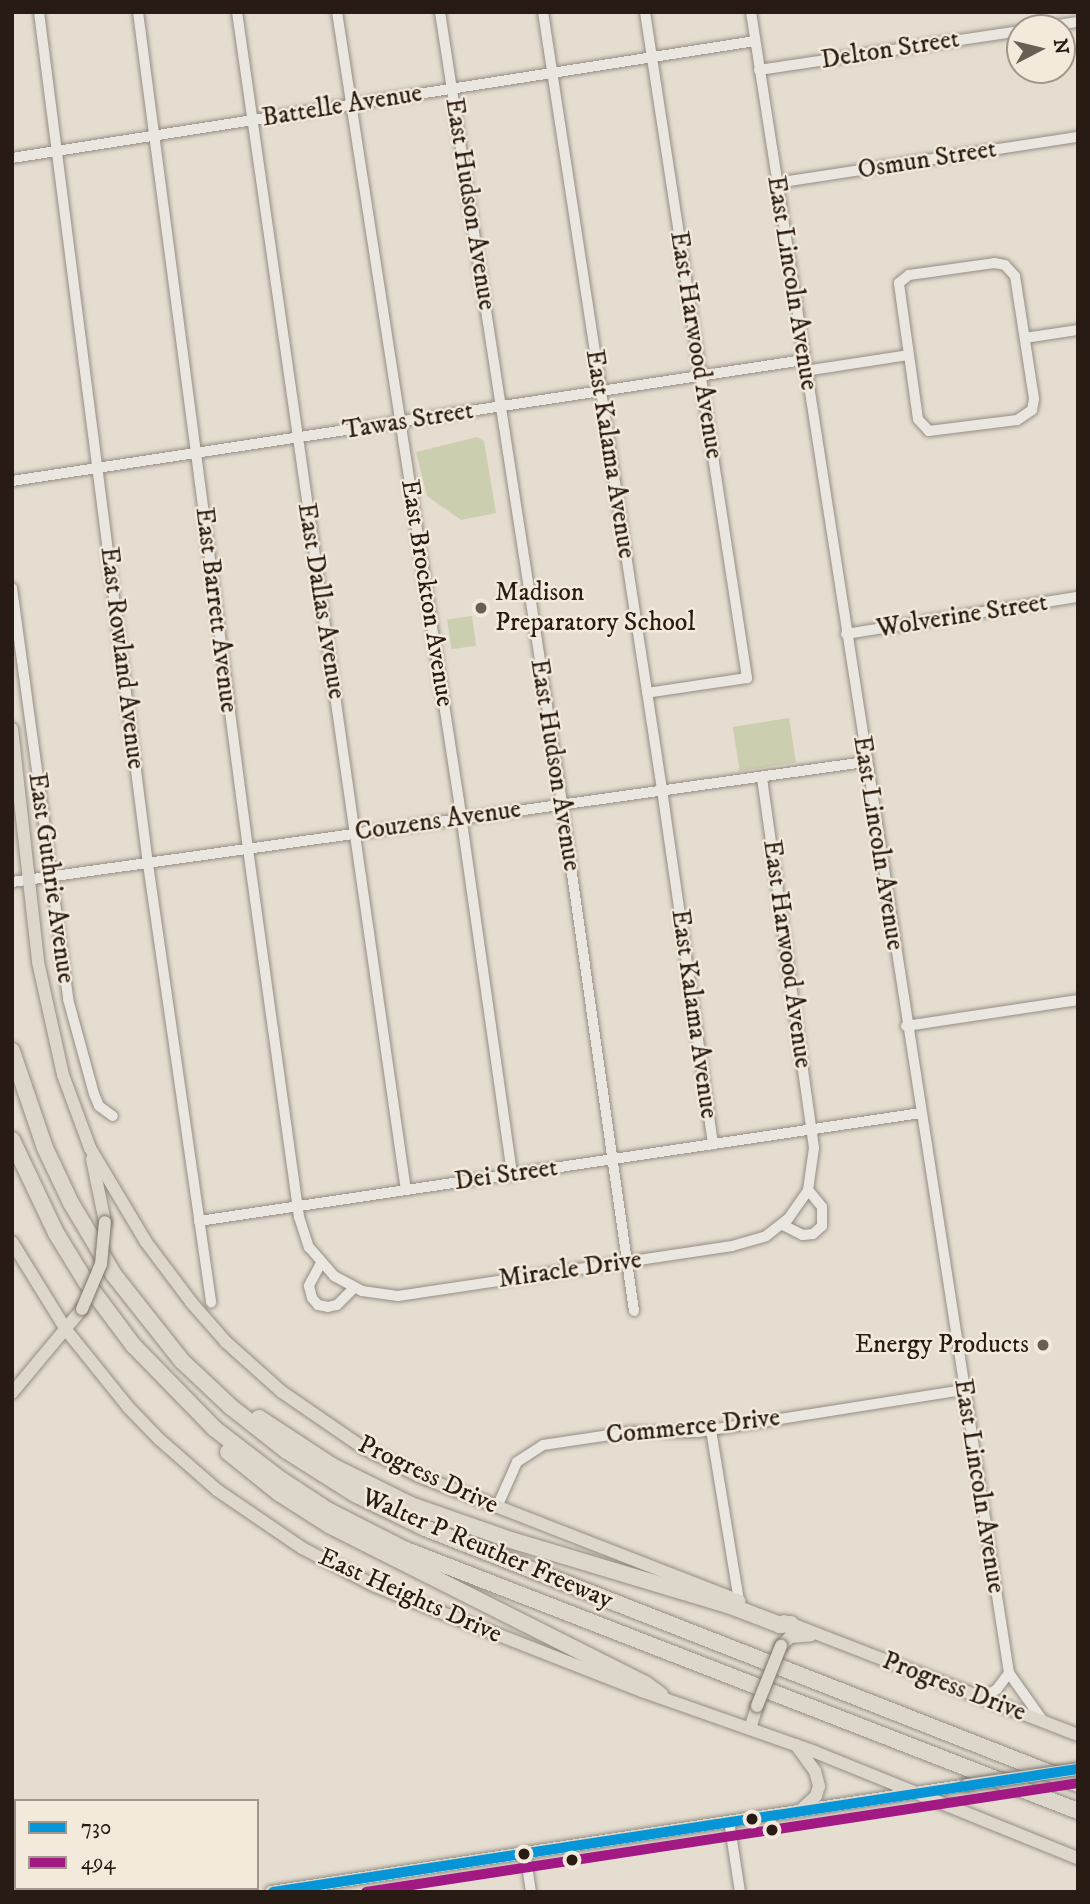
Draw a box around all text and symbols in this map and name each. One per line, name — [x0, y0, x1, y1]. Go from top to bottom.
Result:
north arrow — [1006, 14, 1076, 84]
street label: Delton Street — [819, 24, 961, 76]
text: N — [1048, 37, 1073, 56]
street label: Battelle Avenue — [260, 78, 424, 134]
street label: East Hudson Avenue — [438, 96, 502, 312]
street label: Osmun Street — [856, 134, 998, 186]
street label: East Lincoln Avenue — [760, 174, 824, 392]
street label: East Harwood Avenue — [663, 229, 729, 461]
street label: East Kalama Avenue — [578, 347, 642, 561]
street label: Tawas Street — [341, 395, 475, 447]
street label: East Brockton Avenue — [394, 477, 460, 709]
street label: East Dallas Avenue — [290, 501, 352, 701]
street label: East Barrett Avenue — [188, 505, 244, 715]
street label: East Rowland Avenue — [93, 545, 151, 771]
place label: Madison Preparatory School — [495, 577, 695, 638]
street label: Wolverine Street — [874, 587, 1050, 645]
marker: Madison Preparatory School — [473, 600, 489, 616]
street label: East Hudson Avenue — [523, 657, 587, 873]
street label: East Lincoln Avenue — [846, 734, 910, 952]
street label: East Guthrie Avenue — [21, 771, 81, 985]
street label: Couzens Avenue — [353, 794, 523, 848]
street label: East Harwood Avenue — [756, 838, 818, 1070]
street label: East Kalama Avenue — [664, 907, 724, 1121]
street label: Dei Street — [452, 1152, 560, 1198]
street label: Miracle Drive — [496, 1245, 644, 1295]
place label: Energy Products — [855, 1329, 1029, 1361]
marker: Energy Products — [1035, 1337, 1051, 1353]
street label: East Lincoln Avenue — [947, 1377, 1011, 1595]
street label: Commerce Drive — [604, 1402, 782, 1452]
street label: Progress Drive — [353, 1429, 503, 1521]
street label: Walter P Reuther Freeway — [357, 1482, 617, 1616]
street label: East Heights Drive — [313, 1542, 507, 1650]
street label: Progress Drive — [878, 1645, 1030, 1729]
legend — [14, 1799, 259, 1890]
unlabelled marker — [745, 1812, 759, 1826]
text: 730 — [81, 1815, 111, 1841]
unlabelled marker — [765, 1823, 779, 1837]
unlabelled marker — [517, 1847, 531, 1861]
text: 494 — [81, 1850, 116, 1876]
unlabelled marker — [565, 1853, 579, 1867]

